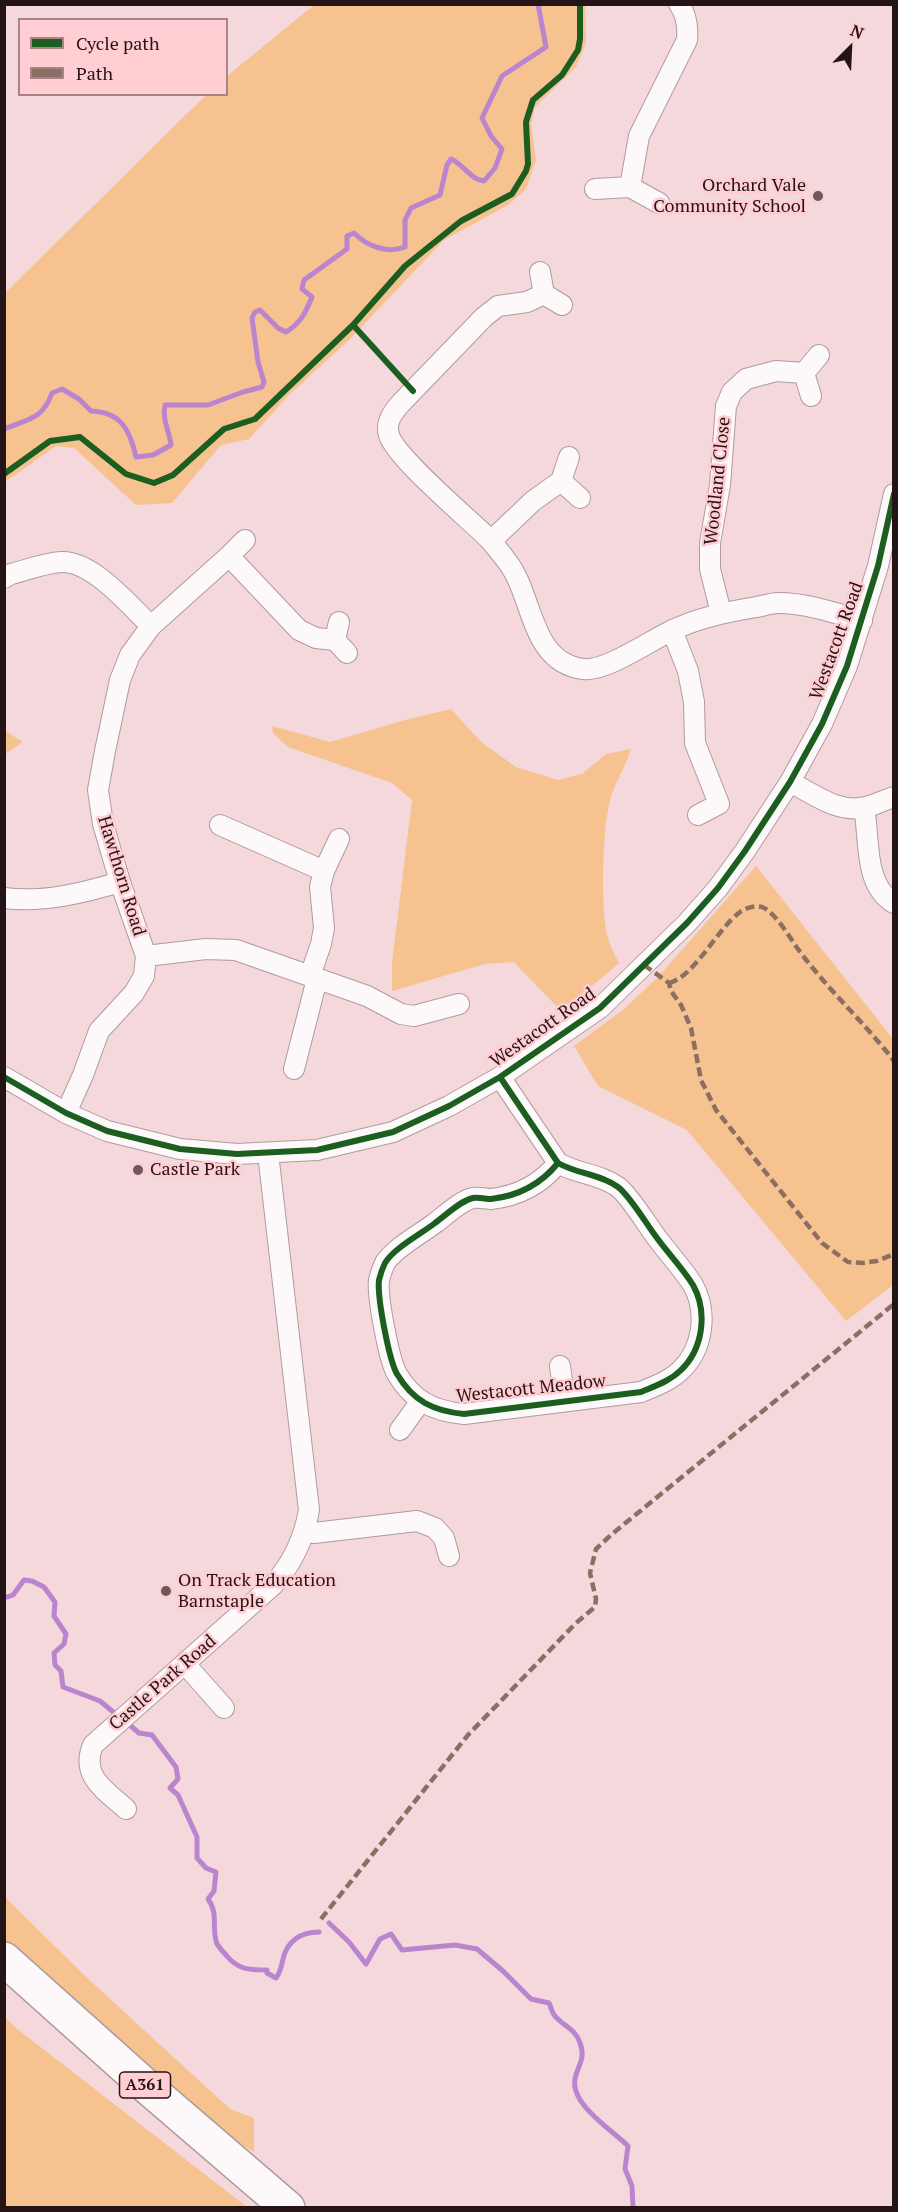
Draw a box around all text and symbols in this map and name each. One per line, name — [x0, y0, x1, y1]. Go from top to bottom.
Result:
legend — [18, 18, 228, 96]
north arrow — [820, 18, 880, 78]
text: N — [847, 19, 867, 44]
text: Cycle path — [76, 31, 160, 55]
text: Path — [76, 61, 113, 85]
place label: Orchard Vale Community School — [653, 175, 806, 218]
marker: Orchard Vale Community School — [811, 189, 825, 203]
street label: Woodland Close — [701, 416, 735, 546]
street label: Westacott Road — [806, 579, 868, 703]
street label: Hawthorn Road — [92, 813, 150, 939]
street label: Westacott Road — [486, 984, 600, 1072]
place label: Castle Park — [150, 1159, 240, 1181]
marker: Castle Park — [131, 1163, 145, 1177]
street label: Westacott Meadow — [455, 1370, 607, 1408]
place label: On Track Education Barnstaple — [178, 1570, 336, 1612]
marker: On Track Education Barnstaple — [159, 1584, 173, 1598]
street label: Castle Park Road — [105, 1631, 221, 1735]
road number: A361 — [120, 2072, 170, 2098]

